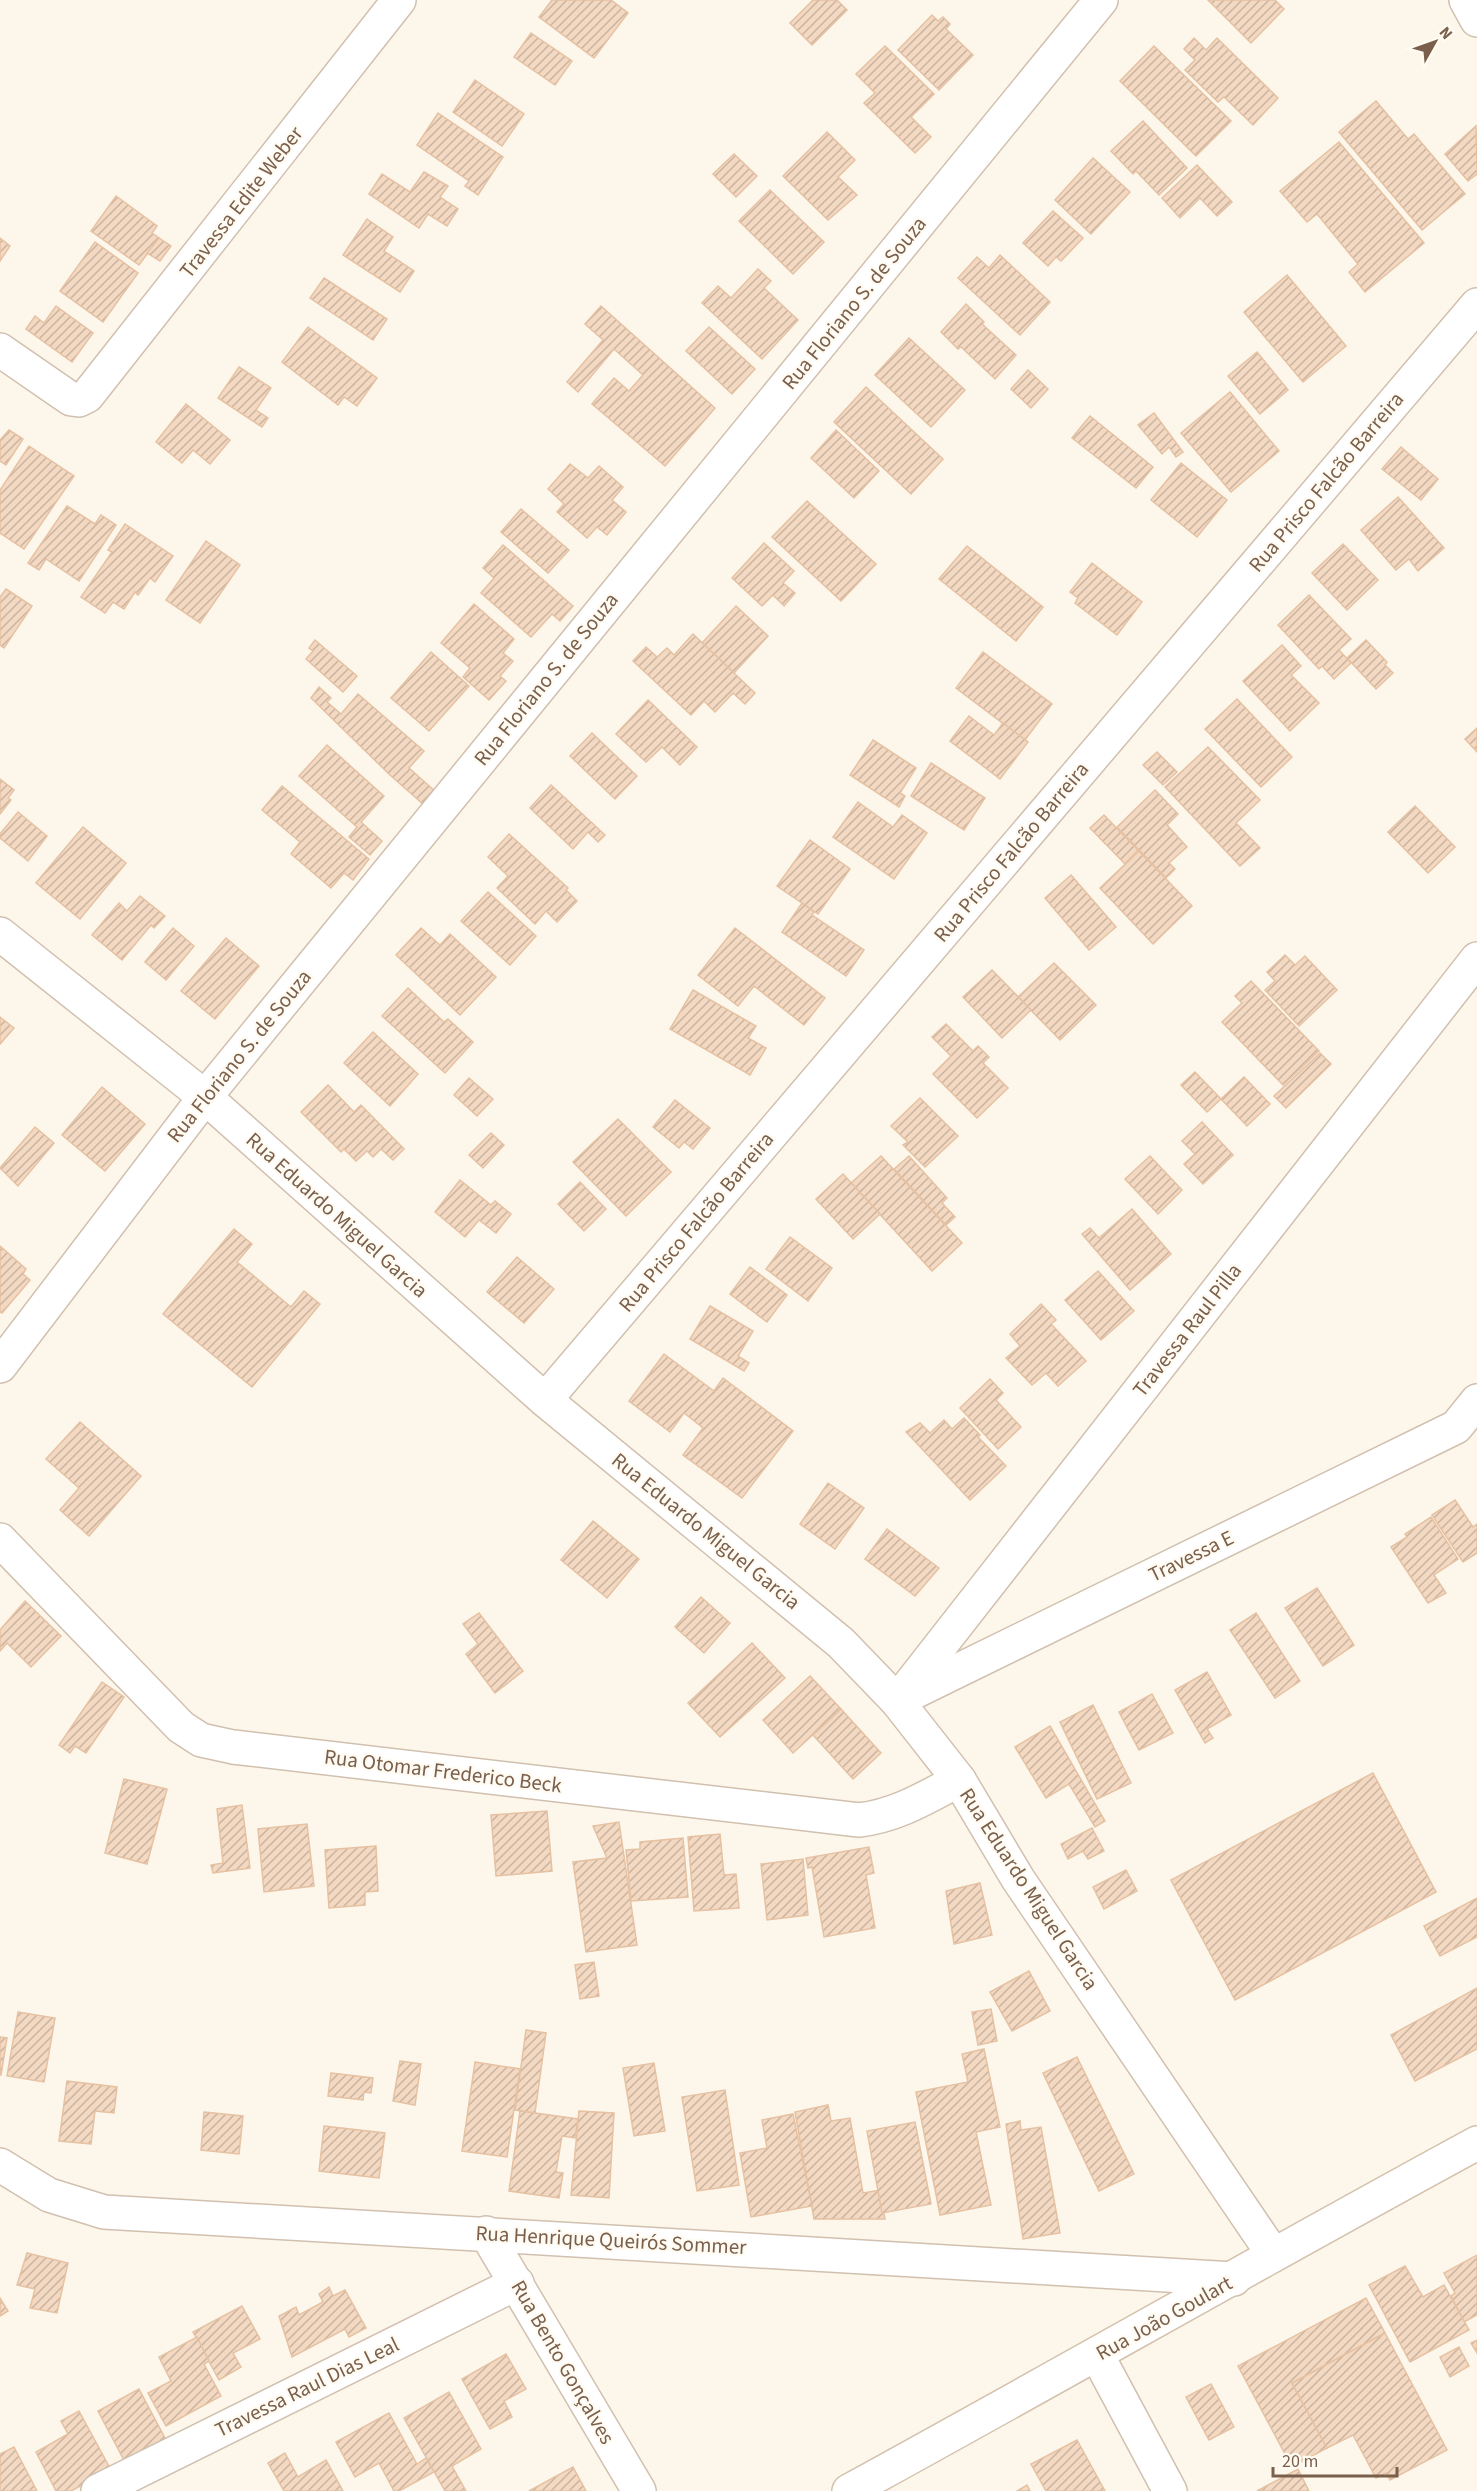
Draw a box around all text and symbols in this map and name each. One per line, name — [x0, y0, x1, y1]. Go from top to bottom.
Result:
north arrow — [1405, 12, 1465, 72]
text: N — [1434, 22, 1458, 44]
street label: Travessa Edite Weber — [172, 119, 310, 284]
street label: Rua Floriano S. de Souza — [775, 210, 933, 396]
street label: Rua Prisco Falcão Barreira — [1241, 385, 1411, 579]
street label: Rua Floriano S. de Souza — [467, 586, 625, 772]
street label: Rua Prisco Falcão Barreira — [926, 755, 1096, 949]
street label: Rua Floriano S. de Souza — [160, 963, 318, 1149]
street label: Rua Eduardo Miguel Garcia — [240, 1125, 434, 1305]
street label: Rua Prisco Falcão Barreira — [611, 1125, 781, 1319]
street label: Travessa Raul Pilla — [1125, 1257, 1249, 1403]
street label: Rua Eduardo Miguel Garcia — [605, 1445, 807, 1617]
street label: Travessa E — [1143, 1523, 1239, 1589]
street label: Rua Otomar Frederico Beck — [322, 1742, 564, 1801]
street label: Rua Eduardo Miguel Garcia — [952, 1782, 1106, 1996]
street label: Rua Henrique Queirós Sommer — [475, 2218, 748, 2262]
street label: Rua João Goulart — [1090, 2268, 1238, 2368]
street label: Rua Bento Gonçalves — [504, 2274, 622, 2450]
street label: Travessa Raul Dias Leal — [210, 2329, 404, 2445]
scale bar — [1273, 2440, 1398, 2478]
text: 20 m — [1282, 2449, 1318, 2474]

